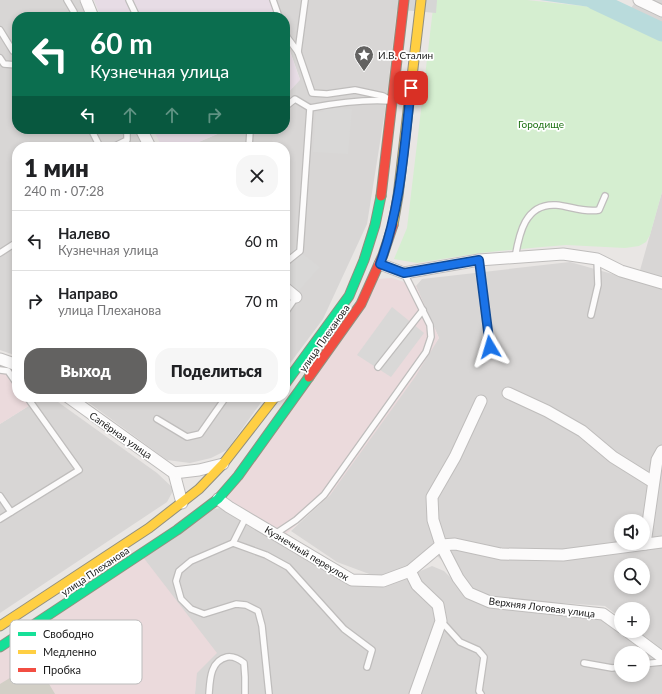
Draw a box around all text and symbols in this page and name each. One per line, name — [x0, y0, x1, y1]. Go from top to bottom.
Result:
text: 60 m — [90, 26, 153, 60]
icon: left — [24, 28, 76, 80]
place icon: И.В. Сталин — [353, 44, 375, 72]
place label: И.В. Сталин — [378, 49, 433, 61]
text: Кузнечная улица — [90, 60, 229, 82]
pin — [394, 71, 428, 105]
icon: arrive — [400, 77, 422, 99]
icon: left — [77, 104, 99, 126]
icon: ahead — [119, 104, 141, 126]
icon: ahead — [161, 104, 183, 126]
icon: right — [203, 104, 225, 126]
park label: Городище — [518, 118, 564, 130]
text: 1 мин — [24, 153, 89, 182]
button: close — [236, 155, 278, 197]
text: 240 m · 07:28 — [24, 183, 104, 199]
text: Налево — [58, 224, 110, 242]
icon: left — [24, 230, 46, 252]
text: 60 m — [244, 232, 278, 250]
text: Кузнечная улица — [58, 242, 158, 258]
text: Направо — [58, 284, 118, 302]
icon: right — [24, 290, 46, 312]
text: 70 m — [244, 292, 278, 310]
text: улица Плеханова — [58, 302, 161, 318]
street label: улица Плеханова — [296, 302, 352, 374]
position arrow — [469, 326, 511, 368]
button: Выход — [24, 348, 147, 394]
button: Поделиться — [155, 348, 278, 394]
street label: Сапёрная улица — [87, 409, 155, 461]
map controls — [614, 514, 650, 682]
button: sound — [614, 514, 650, 550]
street label: Кузнечный переулок — [263, 523, 352, 583]
street label: улица Плеханова — [59, 544, 131, 598]
button: search — [614, 558, 650, 594]
street label: Верхняя Логовая улица — [488, 595, 596, 619]
button: + — [614, 602, 650, 638]
legend — [10, 620, 142, 684]
text: Свободно — [43, 627, 94, 640]
text: Медленно — [43, 645, 96, 658]
button: − — [614, 646, 650, 682]
text: Пробка — [43, 663, 81, 676]

